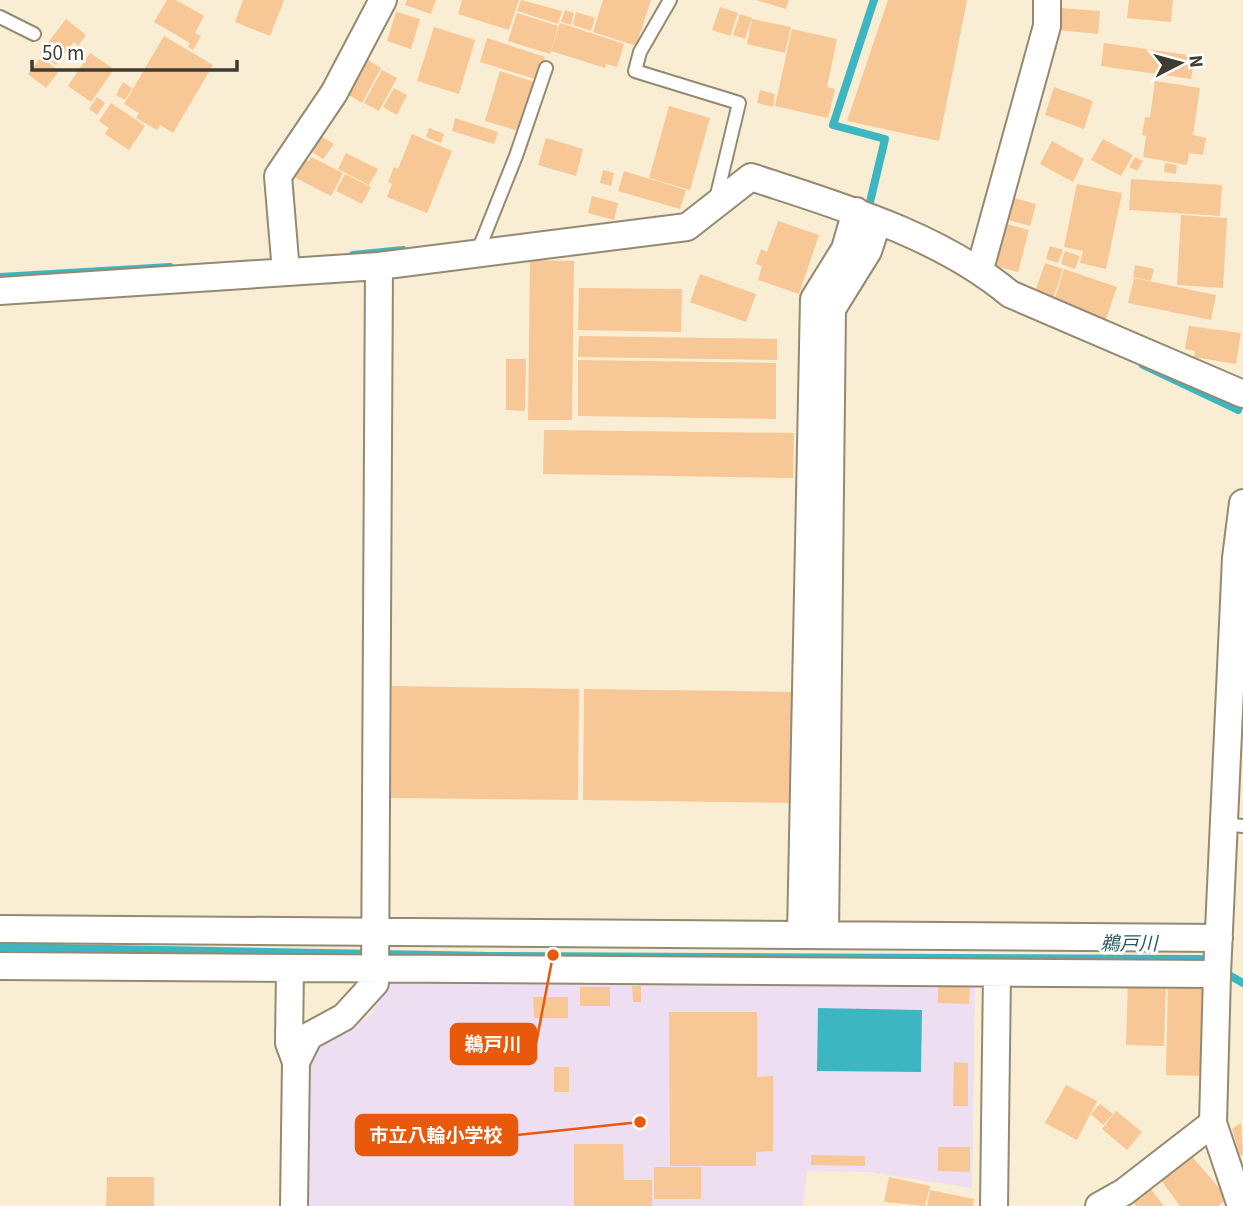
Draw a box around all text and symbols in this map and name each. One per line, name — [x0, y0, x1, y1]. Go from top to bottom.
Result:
scale bar — [32, 28, 236, 72]
north arrow — [1145, 28, 1215, 98]
text: 50 m — [42, 38, 84, 68]
text: N — [1181, 54, 1210, 69]
water label: 鵜戸川 — [1100, 931, 1159, 958]
callout: 鵜戸川 — [451, 1024, 536, 1064]
text: 鵜戸川 — [464, 1032, 522, 1059]
callout: 市立八輪小学校 — [356, 1115, 517, 1155]
text: 市立八輪小学校 — [369, 1123, 503, 1150]

